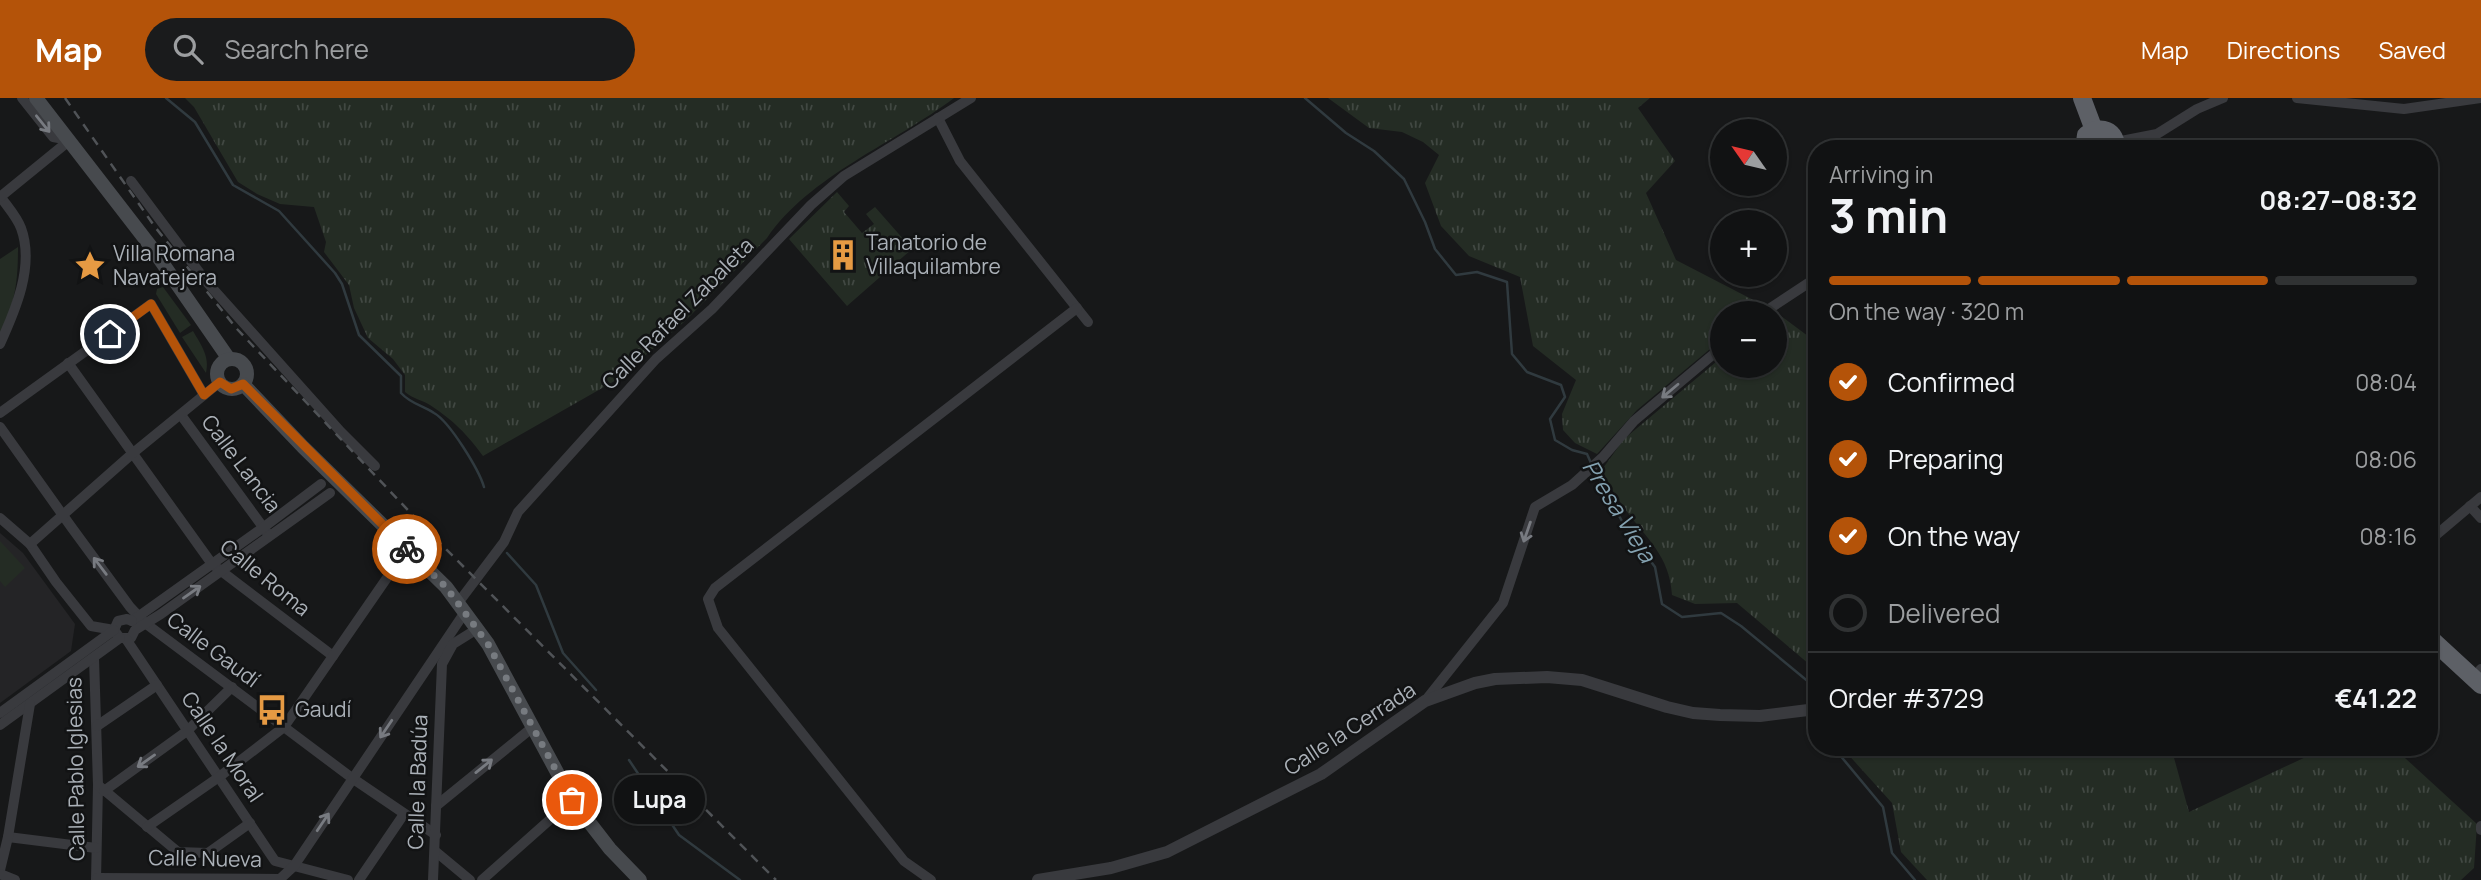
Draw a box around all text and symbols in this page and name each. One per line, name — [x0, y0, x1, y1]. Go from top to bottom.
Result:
search box — [145, 18, 635, 81]
text: Map — [35, 27, 103, 72]
icon: search — [169, 30, 207, 68]
text: Search here — [225, 31, 369, 67]
text: Map — [2141, 33, 2189, 66]
text: Directions — [2227, 33, 2340, 66]
text: Saved — [2378, 33, 2446, 66]
one-way arrow — [35, 115, 50, 133]
north arrow — [1710, 119, 1787, 196]
map controls — [1710, 119, 1787, 378]
text: Arriving in — [1829, 158, 1934, 190]
text: 08:27–08:32 — [2259, 182, 2417, 218]
text: 3 min — [1829, 184, 1948, 247]
button: + — [1710, 210, 1787, 287]
place label: Tanatorio de Villaquilambre — [866, 228, 1001, 280]
street label: Calle Rafael Zabaleta — [595, 231, 759, 395]
building icon: Tanatorio de Villaquilambre — [826, 238, 860, 272]
place label: Villa Romana Navatejera — [113, 239, 235, 291]
place icon: Villa Romana Navatejera — [73, 249, 107, 283]
text: On the way · 320 m — [1829, 295, 2024, 327]
button: − — [1710, 301, 1787, 378]
pin — [80, 304, 140, 364]
icon: home — [91, 315, 129, 353]
icon: check — [1829, 363, 1867, 401]
text: Confirmed — [1888, 364, 2015, 400]
text: 08:04 — [2355, 366, 2417, 398]
one-way arrow — [1661, 383, 1679, 399]
street label: Calle Lancia — [196, 409, 288, 518]
icon: check — [1829, 440, 1867, 478]
text: Preparing — [1888, 441, 2004, 477]
text: 08:06 — [2354, 443, 2417, 475]
water label: Presa Vieja — [1576, 453, 1665, 569]
courier — [372, 514, 442, 584]
icon: check — [1829, 517, 1867, 555]
text: On the way — [1888, 518, 2020, 554]
text: 08:16 — [2360, 520, 2417, 552]
one-way arrow — [1520, 521, 1533, 543]
icon: bike — [388, 530, 426, 568]
street label: Calle Roma — [215, 532, 316, 622]
one-way arrow — [92, 557, 107, 576]
one-way arrow — [182, 585, 201, 599]
text: Delivered — [1888, 595, 2000, 631]
street label: Calle Gaudí — [162, 605, 266, 693]
street label: Calle la Cerrada — [1278, 675, 1421, 781]
street label: Calle Pablo Iglesias — [59, 677, 91, 861]
text: Order #3729 — [1829, 680, 1984, 716]
text: €41.22 — [2335, 680, 2417, 716]
street label: Calle la Moral — [176, 686, 270, 807]
bus stop icon: Gaudí — [255, 693, 289, 727]
place label: Gaudí — [295, 695, 351, 723]
street label: Calle la Badúa — [401, 714, 433, 850]
one-way arrow — [378, 719, 393, 738]
one-way arrow — [137, 754, 156, 768]
one-way arrow — [475, 758, 493, 774]
pin — [542, 770, 602, 830]
callout: Lupa — [614, 776, 705, 824]
icon: bag — [553, 781, 591, 819]
text: Lupa — [632, 783, 687, 815]
one-way arrow — [316, 813, 330, 832]
street label: Calle Nueva — [148, 843, 262, 873]

